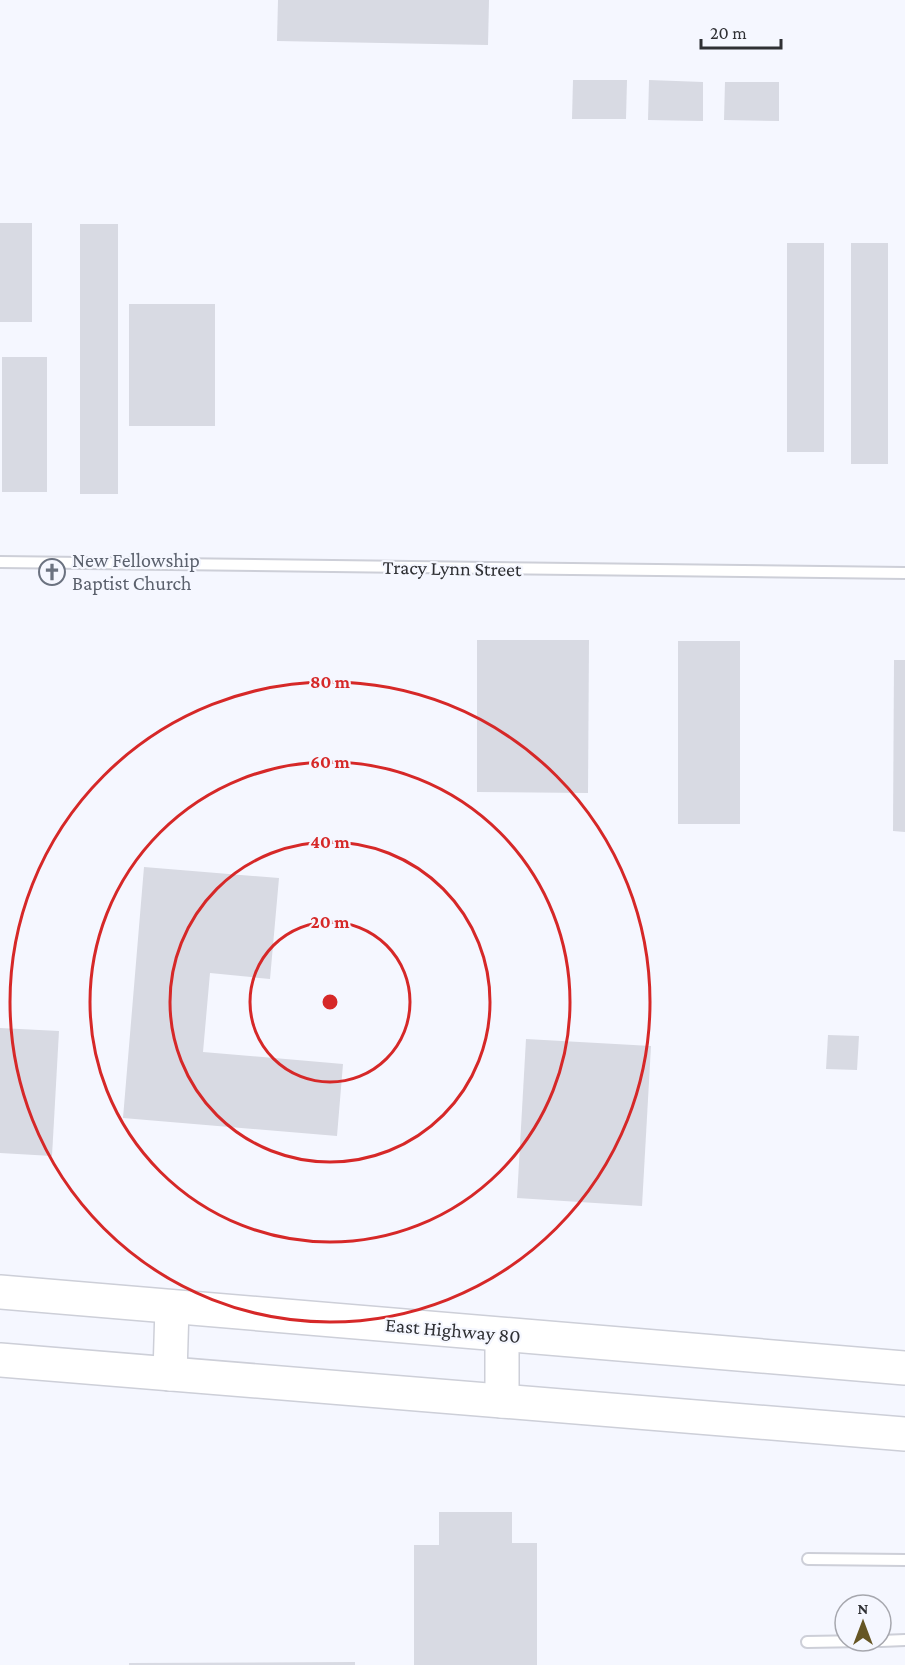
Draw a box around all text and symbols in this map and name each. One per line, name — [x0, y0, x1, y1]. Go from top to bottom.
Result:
scale bar — [701, 12, 780, 50]
text: 20 m — [710, 23, 747, 43]
place label: New Fellowship Baptist Church — [72, 549, 200, 595]
street label: Tracy Lynn Street — [382, 556, 522, 581]
church icon: New Fellowship Baptist Church — [37, 557, 67, 587]
text: 80 m — [310, 672, 351, 692]
text: 60 m — [310, 752, 350, 772]
text: 40 m — [310, 832, 350, 852]
text: 20 m — [311, 912, 350, 932]
centre of rings — [320, 992, 340, 1012]
street label: East Highway 80 — [384, 1313, 522, 1348]
north arrow — [833, 1593, 893, 1653]
text: N — [858, 1600, 869, 1617]

